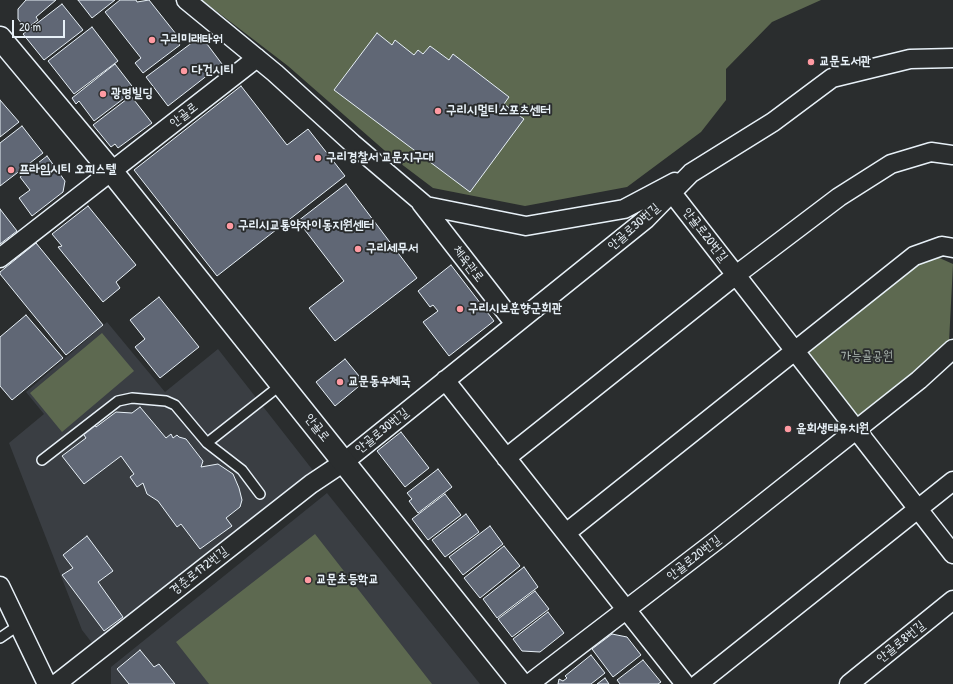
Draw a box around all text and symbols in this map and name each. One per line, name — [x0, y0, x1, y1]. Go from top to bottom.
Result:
scale bar — [14, 12, 67, 38]
text: 20 m — [19, 18, 41, 35]
place label: 구리미래타워 — [160, 32, 223, 48]
marker: 구리미래타워 — [147, 35, 157, 45]
place label: 교문도서관 — [819, 54, 871, 70]
marker: 교문도서관 — [806, 57, 816, 67]
place label: 다건시티 — [192, 63, 234, 79]
marker: 다건시티 — [179, 66, 189, 76]
place label: 광명빌딩 — [111, 86, 153, 102]
marker: 광명빌딩 — [98, 89, 108, 99]
street label: 안골로 — [167, 99, 201, 131]
place label: 구리시멀티스포츠센터 — [446, 103, 551, 119]
marker: 구리시멀티스포츠센터 — [433, 106, 443, 116]
place label: 구리경찰서 교문지구대 — [326, 150, 434, 166]
marker: 구리경찰서 교문지구대 — [313, 153, 323, 163]
place label: 프라임시티 오피스텔 — [19, 162, 116, 178]
marker: 프라임시티 오피스텔 — [6, 165, 16, 175]
street label: 안골로30번길 — [605, 200, 663, 254]
street label: 안골로20번길 — [679, 205, 731, 265]
place label: 구리시교통약자이동지원센터 — [238, 218, 374, 234]
marker: 구리시교통약자이동지원센터 — [225, 221, 235, 231]
place label: 구리세무서 — [366, 241, 418, 257]
street label: 체육관로 — [449, 243, 487, 285]
marker: 구리세무서 — [353, 244, 363, 254]
place label: 구리시보훈향군회관 — [468, 301, 562, 317]
marker: 구리시보훈향군회관 — [455, 304, 465, 314]
park label: 가능골공원 — [841, 349, 893, 365]
place label: 교문동우체국 — [348, 374, 411, 390]
marker: 교문동우체국 — [335, 377, 345, 387]
street label: 안골로30번길 — [352, 405, 412, 457]
street label: 안골로 — [301, 411, 333, 445]
place label: 윤희생태유치원 — [796, 421, 869, 437]
marker: 윤희생태유치원 — [783, 424, 793, 434]
street label: 안골로20번길 — [664, 532, 724, 584]
street label: 경춘로172번길 — [167, 543, 231, 599]
place label: 교문초등학교 — [316, 572, 379, 588]
marker: 교문초등학교 — [303, 575, 313, 585]
street label: 안골로8번길 — [874, 618, 928, 666]

